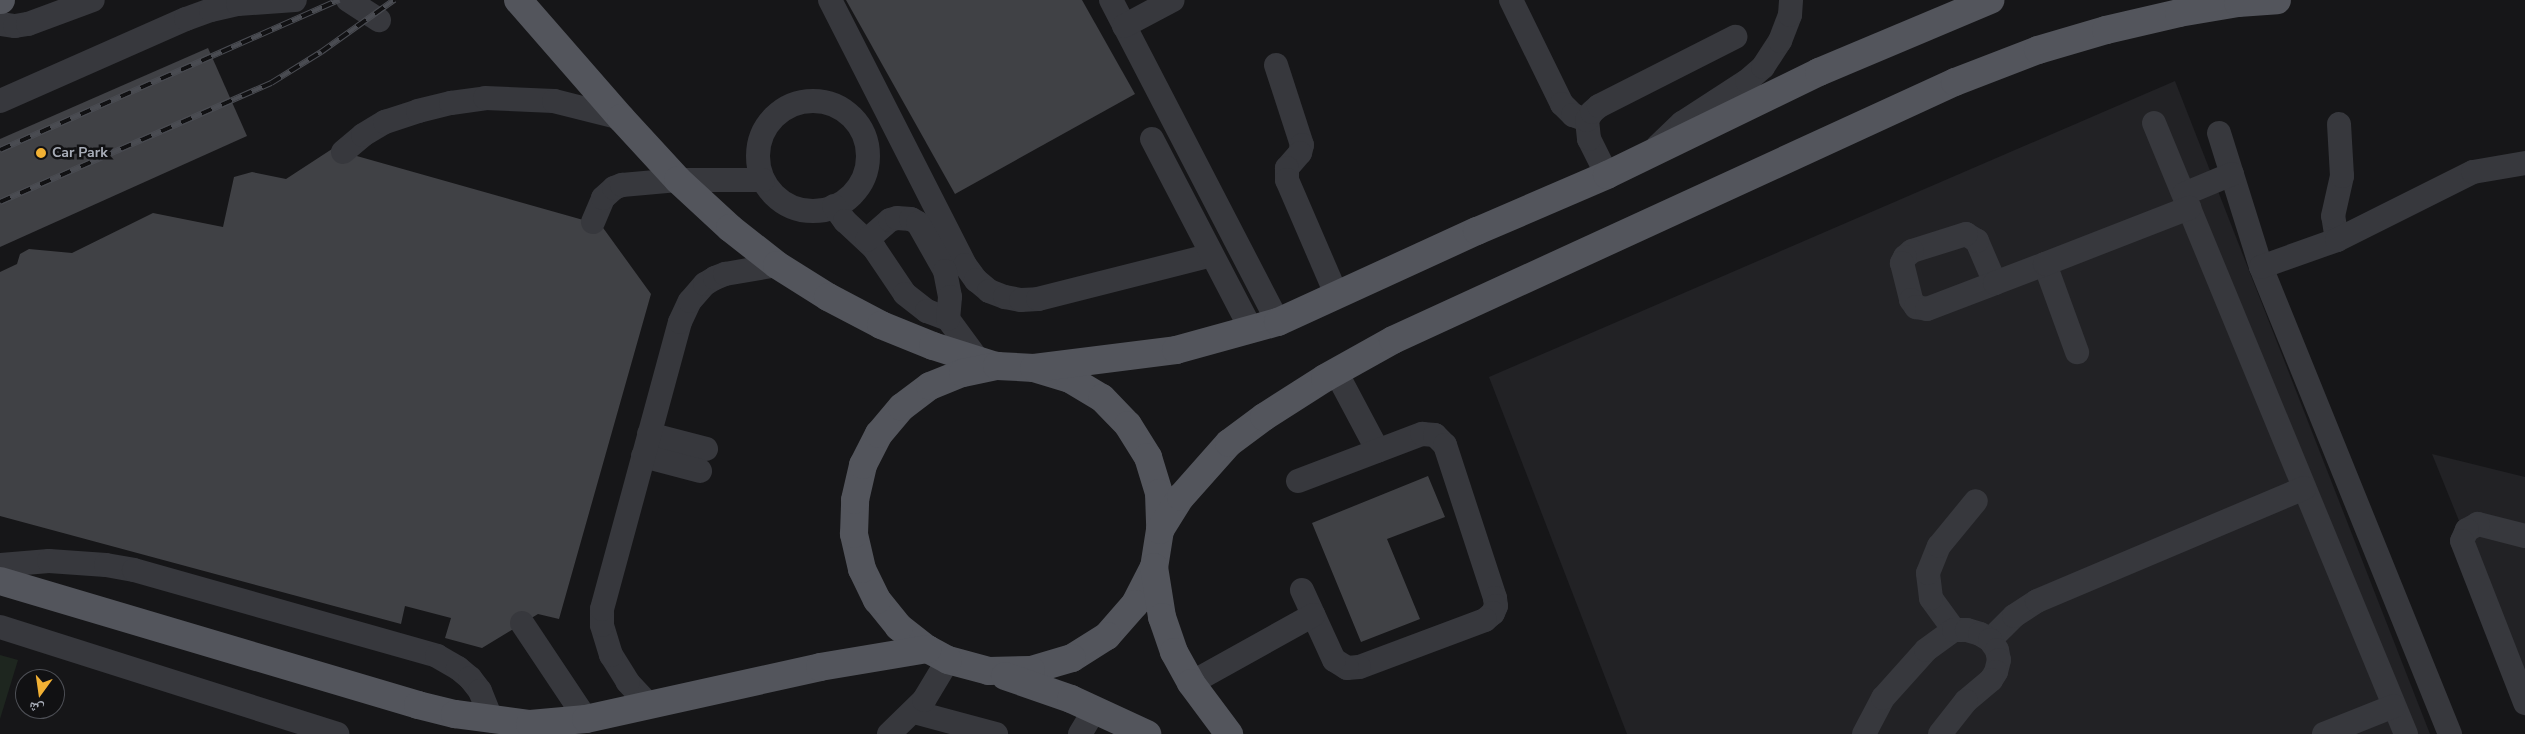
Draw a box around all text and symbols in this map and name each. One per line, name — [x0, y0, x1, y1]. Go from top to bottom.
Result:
place label: Car Park — [52, 145, 108, 161]
marker: Car Park — [34, 146, 48, 160]
north arrow — [15, 669, 65, 719]
text: ش — [27, 697, 46, 719]

